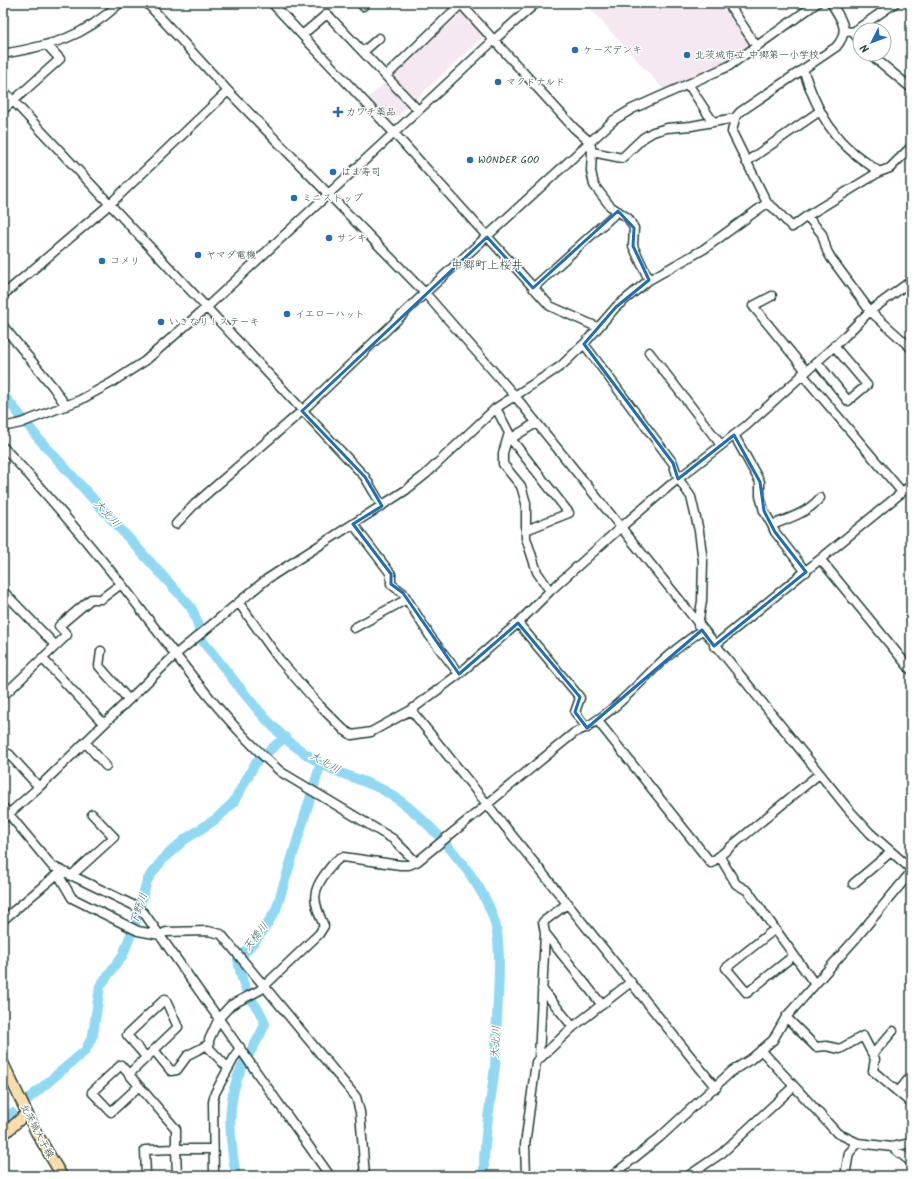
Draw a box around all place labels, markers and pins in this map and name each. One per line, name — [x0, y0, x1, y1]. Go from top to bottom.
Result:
place label: ケーズデンキ — [583, 42, 642, 58]
marker: ケーズデンキ — [570, 45, 580, 55]
place label: 北茨城市立 中郷第一小学校 — [695, 47, 819, 63]
marker: 北茨城市立 中郷第一小学校 — [682, 50, 692, 60]
place label: マクドナルド — [506, 74, 565, 90]
marker: マクドナルド — [493, 77, 503, 87]
place label: カワチ薬品 — [346, 104, 396, 120]
marker: カワチ薬品 — [333, 107, 343, 117]
place label: WONDER GOO — [478, 152, 539, 168]
marker: WONDER GOO — [465, 155, 475, 165]
place label: はま寿司 — [341, 164, 381, 180]
marker: はま寿司 — [328, 167, 338, 177]
place label: ミニストップ — [302, 190, 363, 206]
marker: ミニストップ — [289, 193, 299, 203]
place label: サンキ — [337, 230, 367, 246]
marker: サンキ — [324, 233, 334, 243]
place label: ヤマダ電機 — [206, 247, 256, 263]
marker: ヤマダ電機 — [193, 250, 203, 260]
place label: コメリ — [110, 253, 140, 269]
marker: コメリ — [97, 256, 107, 266]
place label: イエローハット — [295, 306, 365, 322]
marker: イエローハット — [282, 309, 292, 319]
place label: いきなり！ステーキ — [169, 314, 260, 330]
marker: いきなり！ステーキ — [156, 317, 166, 327]

